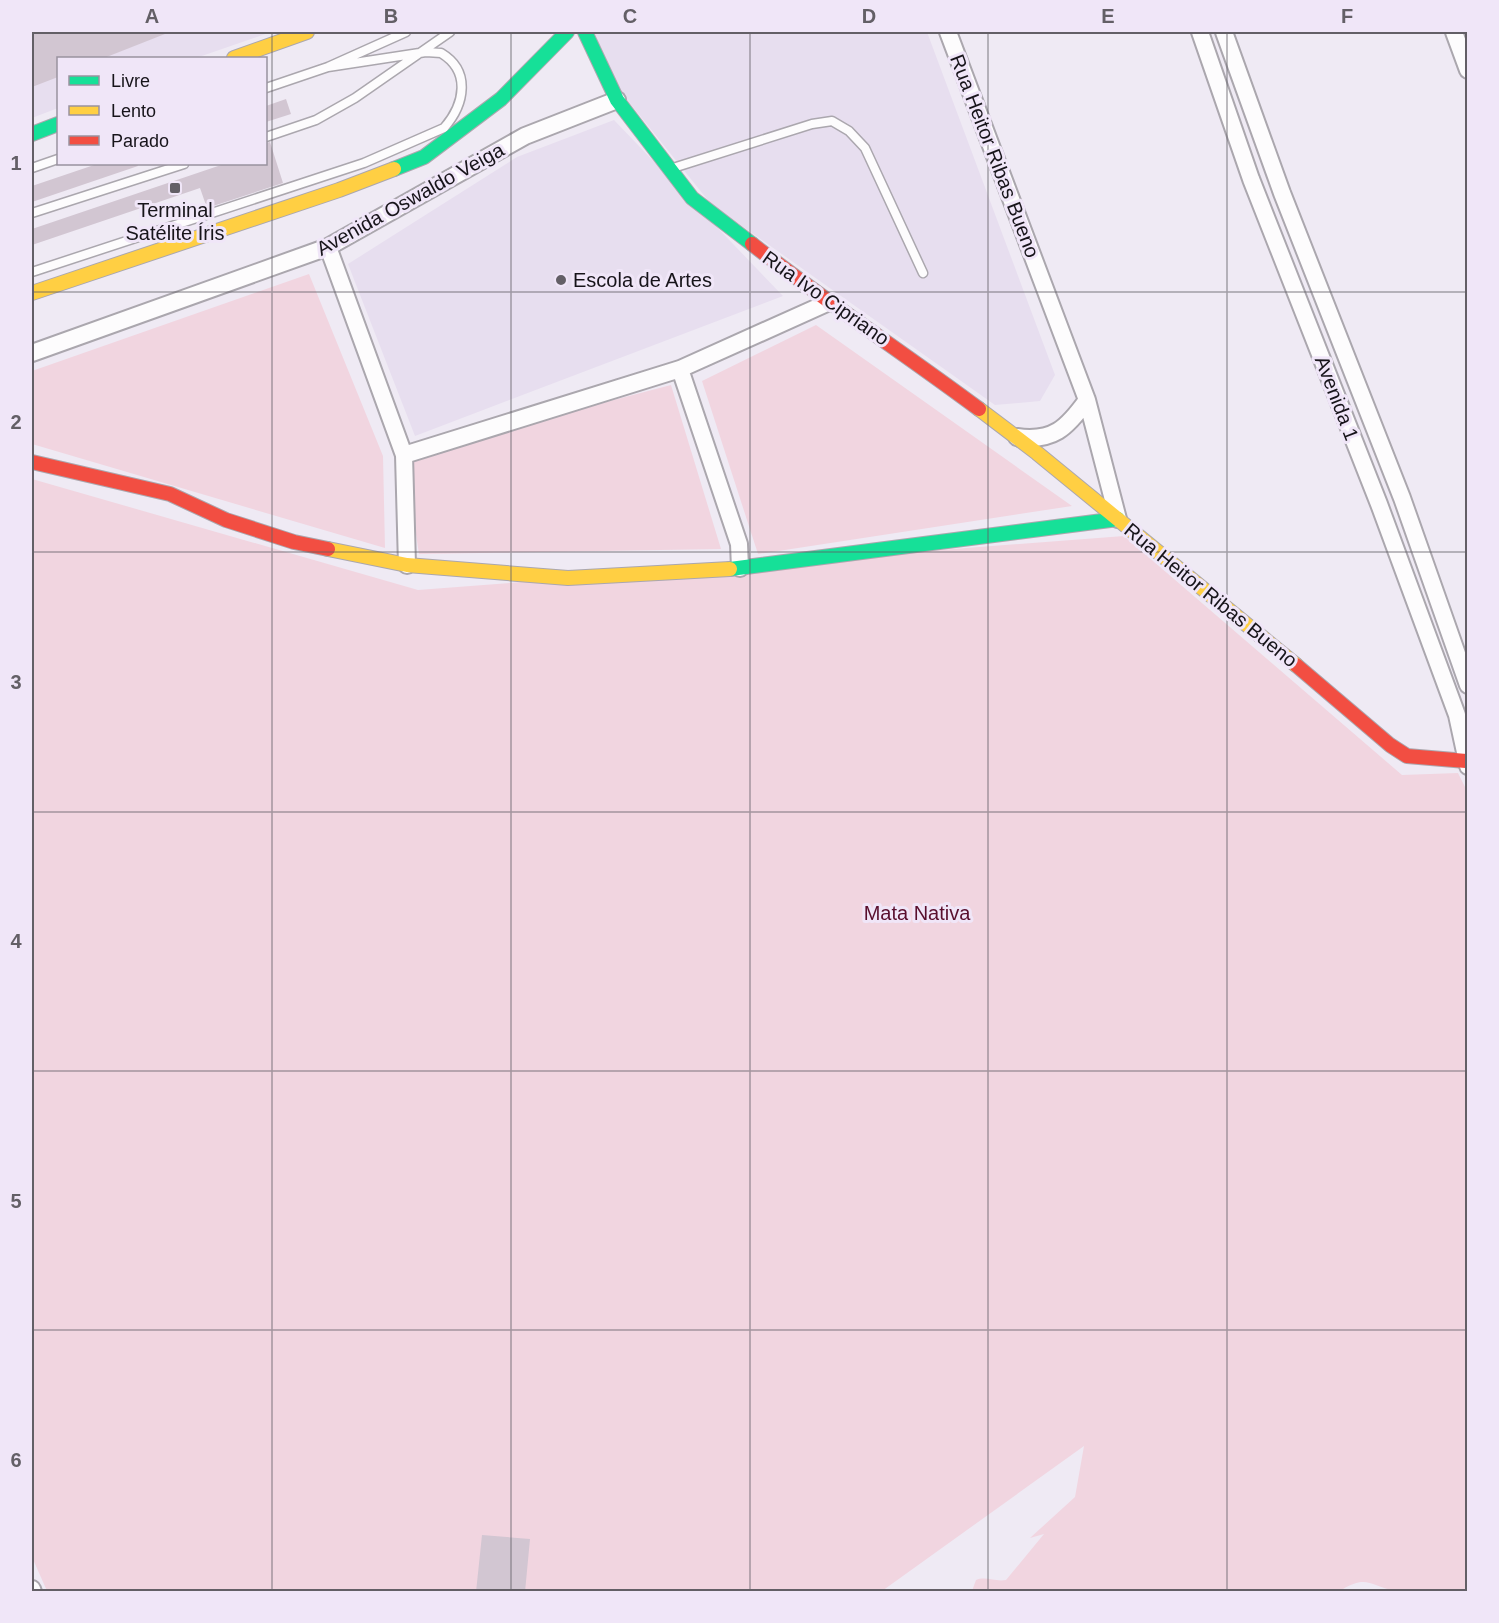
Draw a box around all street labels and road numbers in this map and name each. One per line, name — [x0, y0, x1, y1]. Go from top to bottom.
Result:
street label: Rua Heitor Ribas Bueno — [946, 51, 1044, 261]
street label: Avenida Oswaldo Veiga — [312, 138, 508, 260]
street label: Rua Ivo Cipriano — [759, 246, 893, 350]
street label: Avenida 1 — [1311, 353, 1363, 443]
street label: Rua Heitor Ribas Bueno — [1120, 519, 1302, 671]

